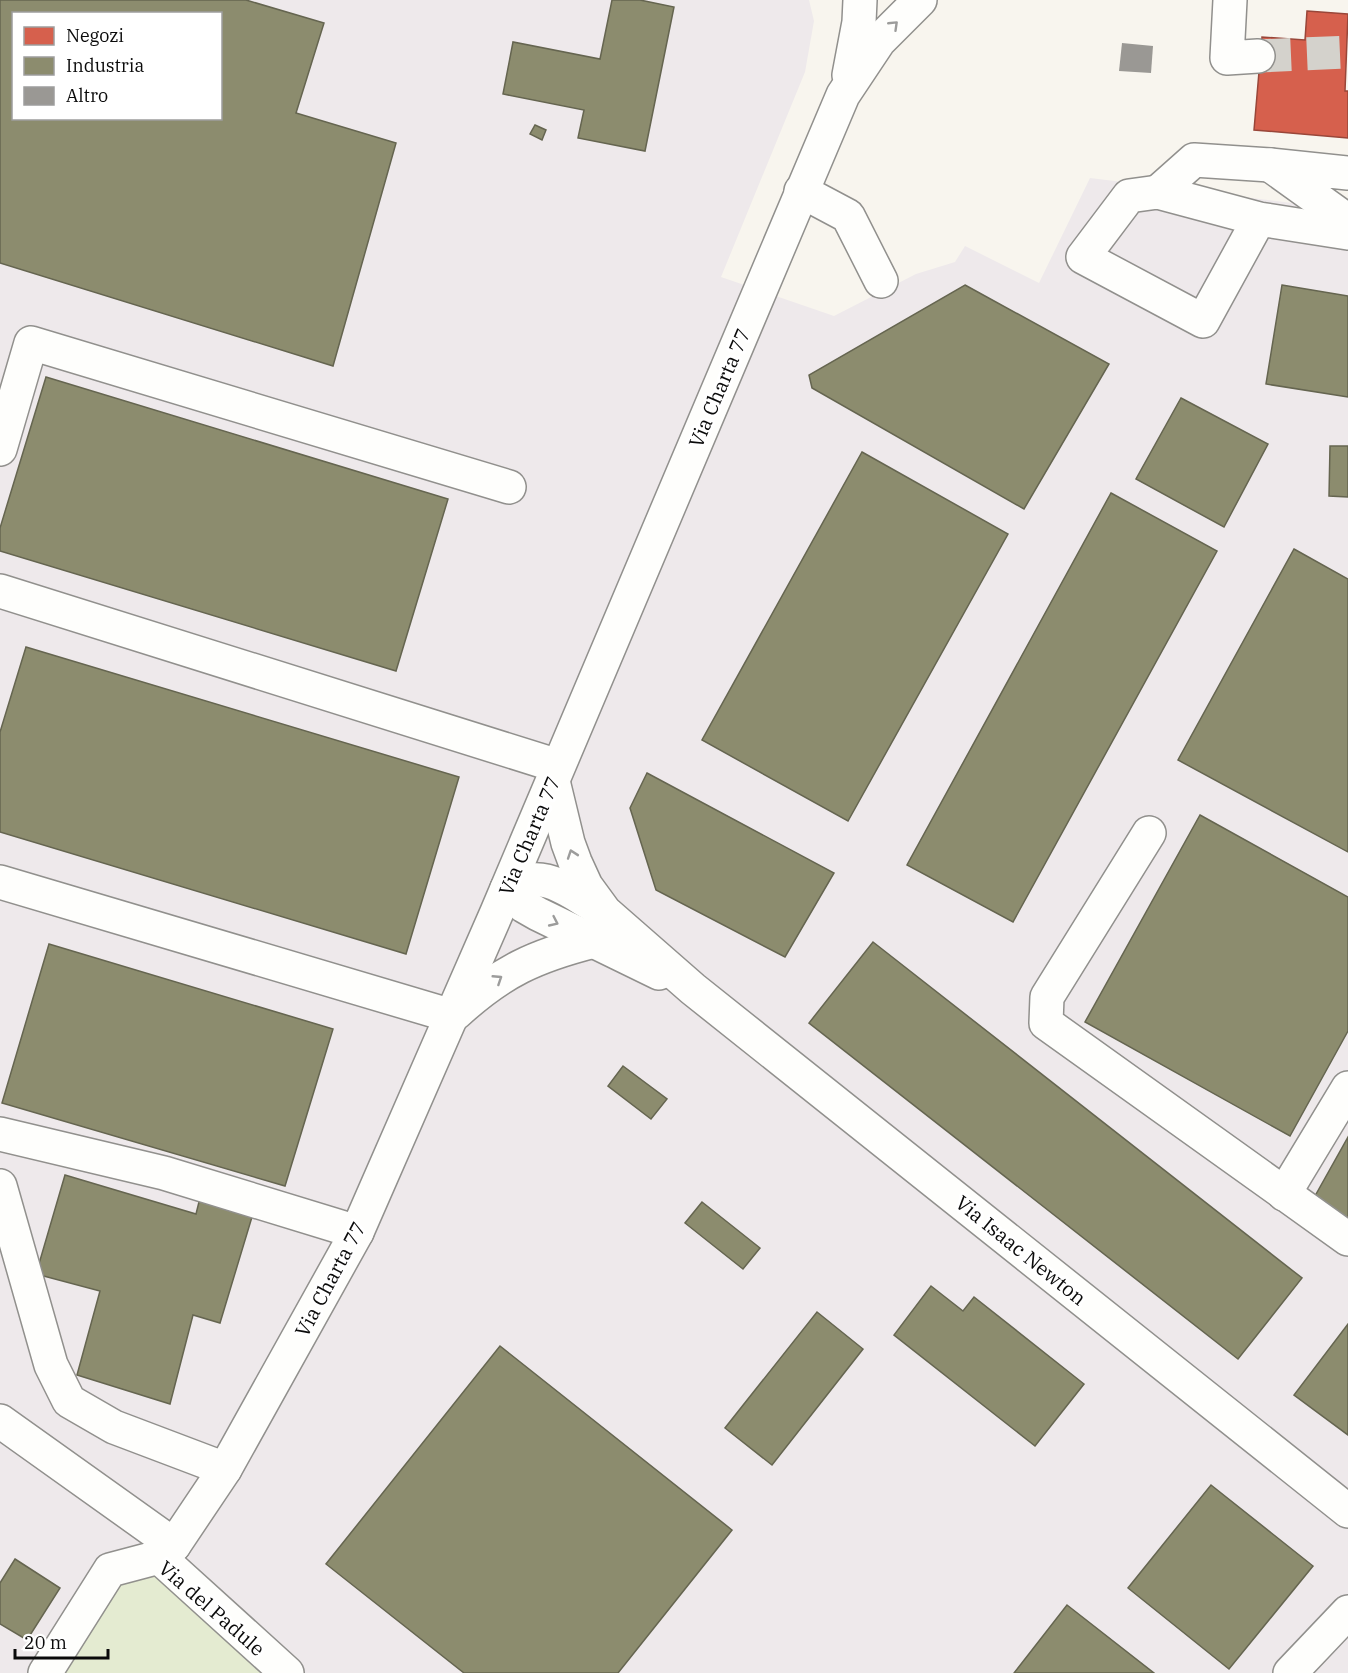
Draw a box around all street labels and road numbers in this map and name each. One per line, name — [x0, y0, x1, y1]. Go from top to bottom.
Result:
street label: Via Charta 77 — [682, 324, 756, 452]
street label: Via Charta 77 — [492, 772, 566, 900]
street label: Via Isaac Newton — [950, 1189, 1092, 1311]
street label: Via Charta 77 — [288, 1217, 372, 1341]
street label: Via del Padule — [153, 1554, 271, 1662]

